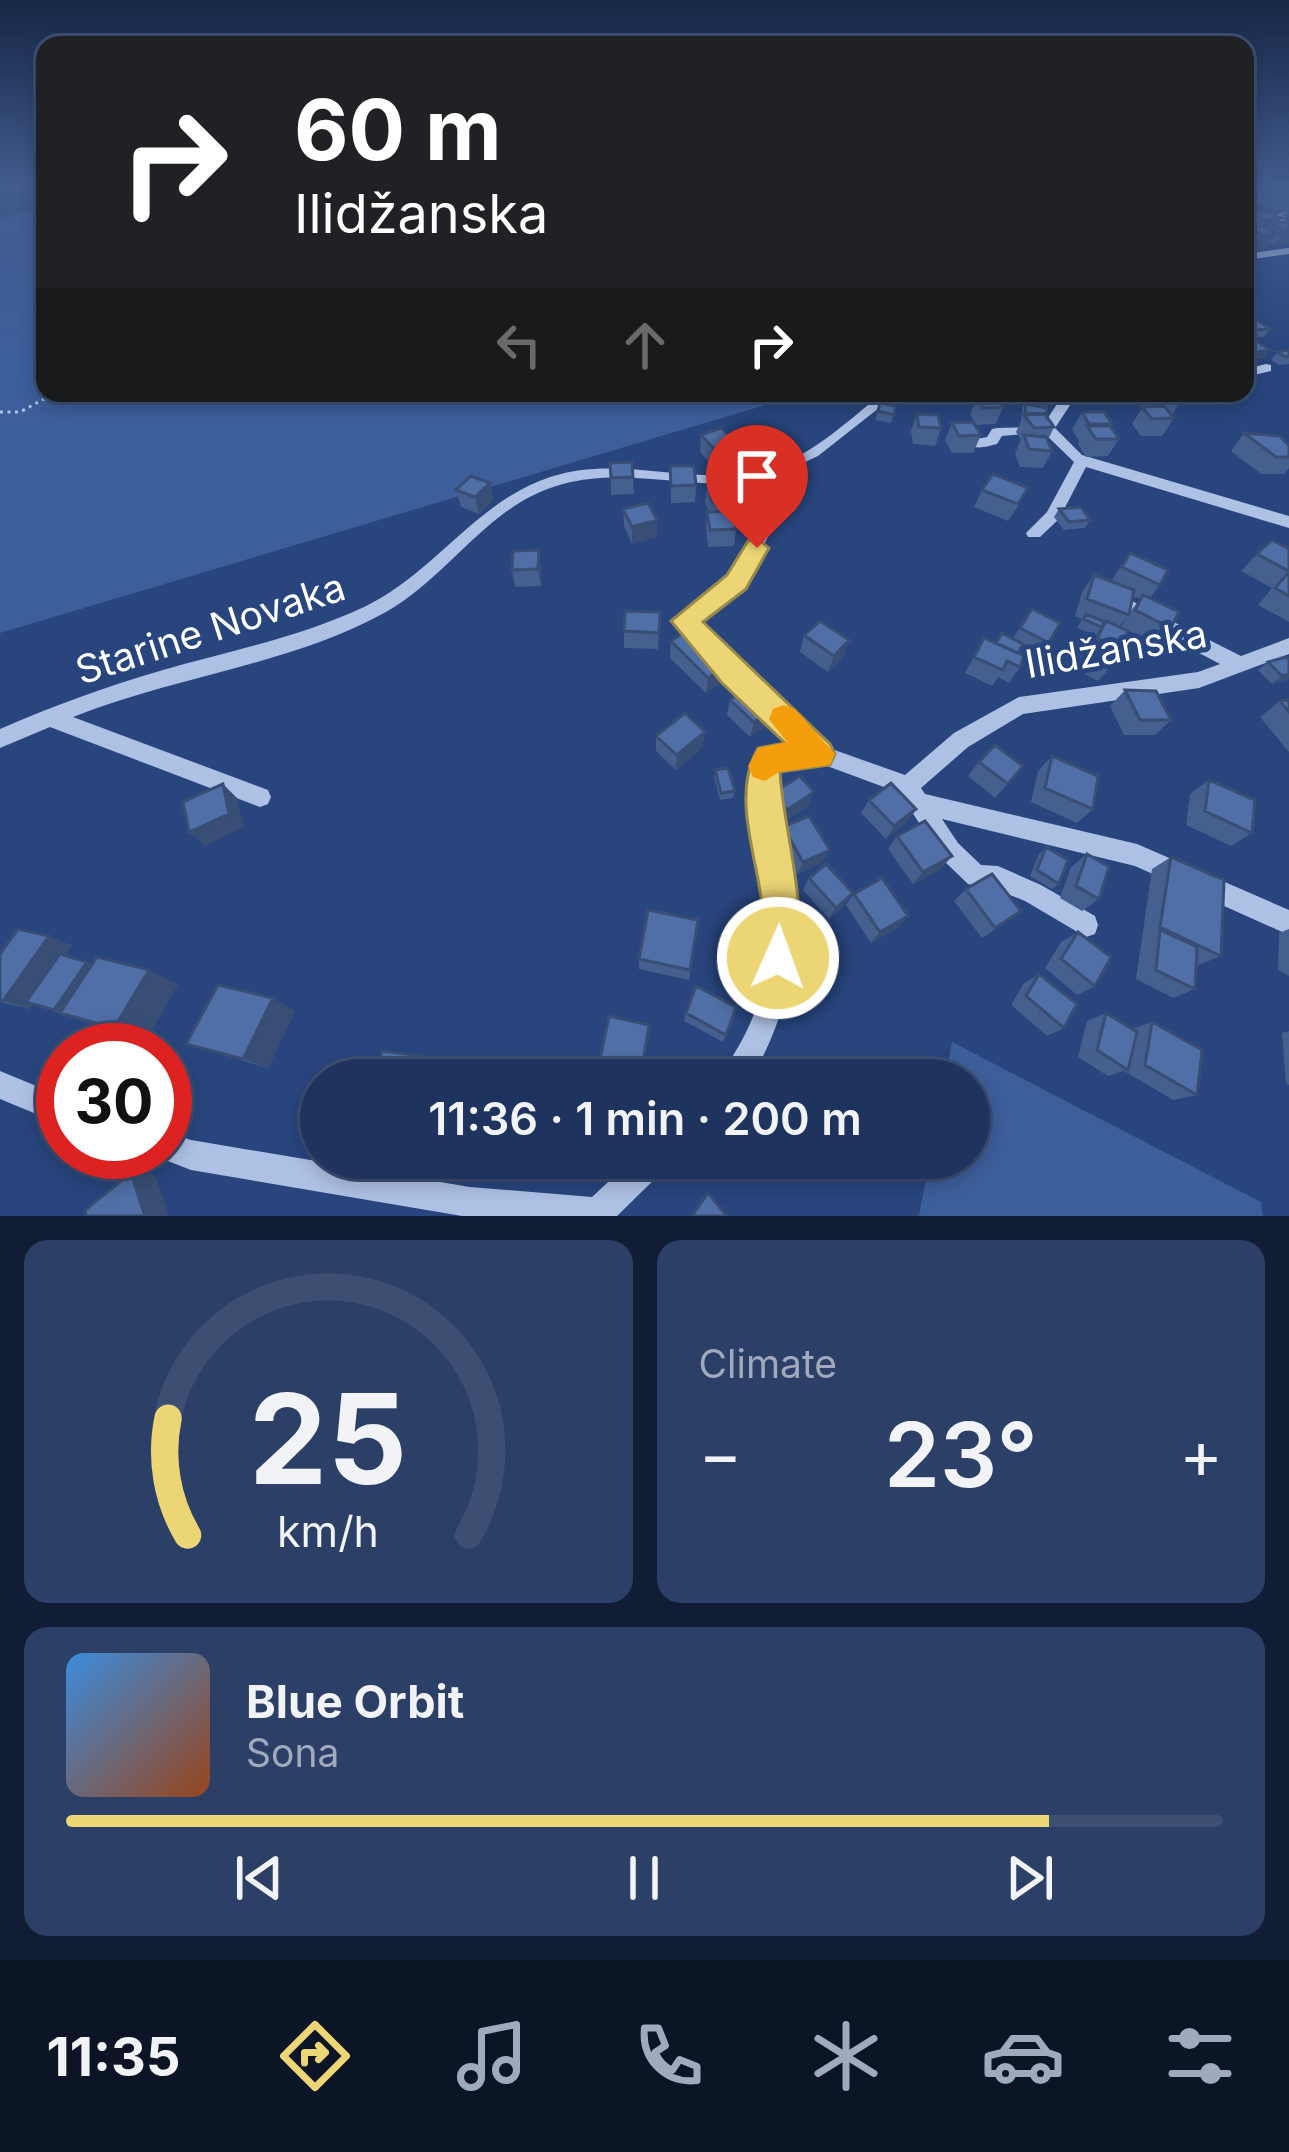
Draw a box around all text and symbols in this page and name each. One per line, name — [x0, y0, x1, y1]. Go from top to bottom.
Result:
text: 60 m — [294, 79, 502, 180]
icon: right — [96, 84, 252, 240]
text: Ilidžanska — [294, 181, 548, 246]
icon: left — [486, 312, 552, 378]
icon: ahead — [612, 312, 678, 378]
icon: right — [738, 312, 804, 378]
pin — [706, 425, 808, 548]
icon: arrive — [724, 443, 790, 509]
street label: Starine Novaka — [69, 562, 351, 694]
street label: Ilidžanska — [1022, 609, 1210, 687]
position arrow — [715, 895, 841, 1021]
speed limit sign: 30 — [36, 1023, 192, 1179]
text: 11:36 · 1 min · 200 m — [428, 1091, 862, 1146]
text: Climate — [699, 1340, 837, 1387]
text: 25 — [249, 1363, 407, 1514]
text: 23° — [884, 1400, 1038, 1509]
text: − — [699, 1414, 742, 1494]
text: + — [1179, 1414, 1223, 1494]
text: km/h — [277, 1504, 379, 1556]
text: Blue Orbit — [246, 1674, 464, 1729]
text: Sona — [246, 1729, 339, 1776]
icon: previous — [226, 1845, 292, 1911]
icon: pause — [611, 1845, 677, 1911]
icon: next — [997, 1845, 1063, 1911]
icon: directions — [273, 2014, 357, 2098]
icon: music — [450, 2014, 534, 2098]
icon: phone — [627, 2014, 711, 2098]
icon: climate — [804, 2014, 888, 2098]
icon: car — [981, 2014, 1065, 2098]
icon: filters — [1158, 2014, 1242, 2098]
text: 11:35 — [47, 2024, 180, 2089]

